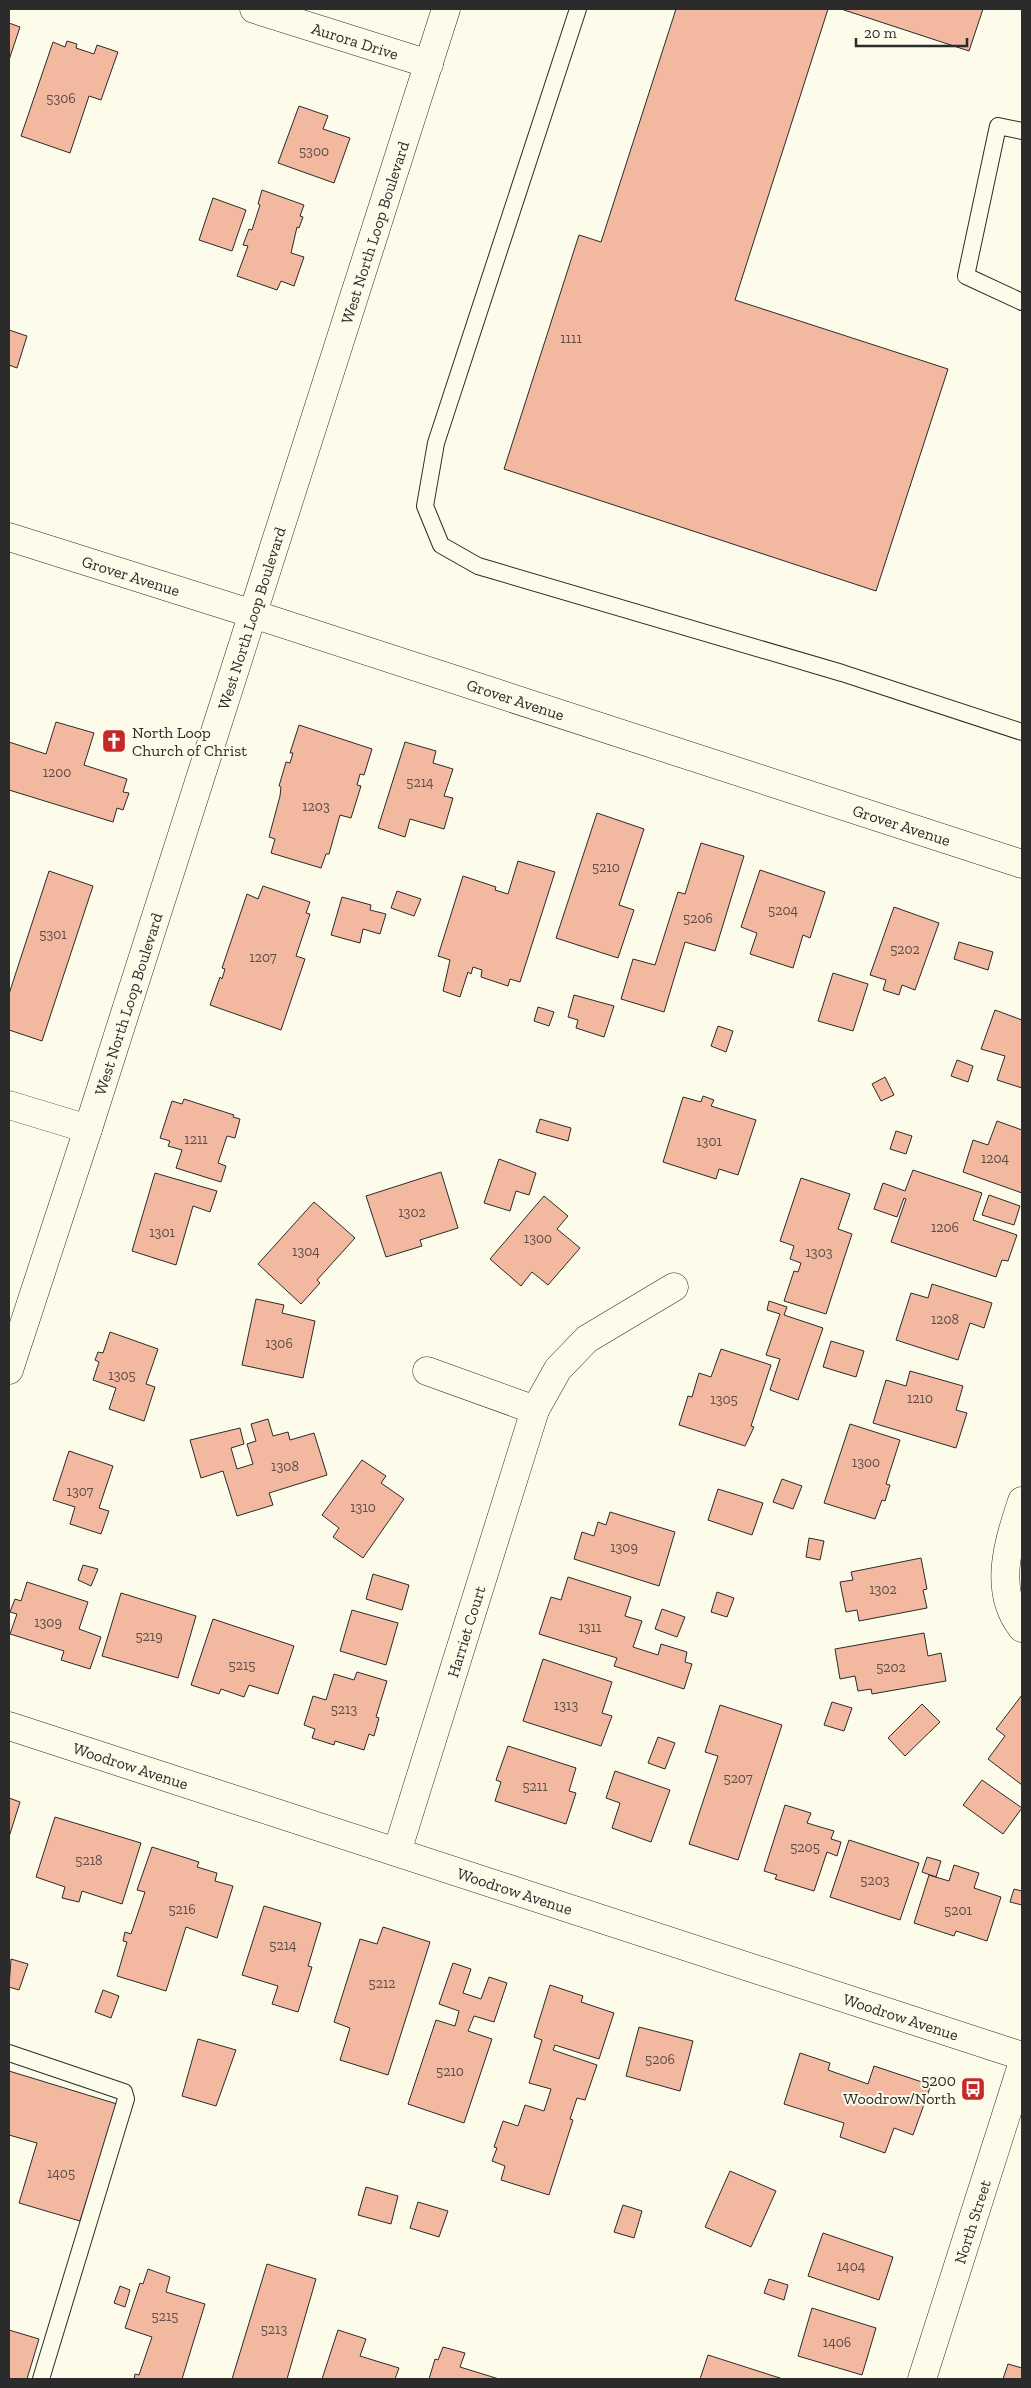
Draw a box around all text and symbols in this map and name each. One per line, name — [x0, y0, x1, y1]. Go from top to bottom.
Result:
scale bar — [856, 15, 967, 47]
street label: Aurora Drive — [309, 19, 401, 64]
text: 20 m — [864, 24, 897, 42]
house number: 5306 — [46, 90, 76, 107]
street label: West North Loop Boulevard — [337, 139, 413, 326]
house number: 5300 — [299, 143, 329, 160]
house number: 1111 — [560, 330, 582, 347]
street label: West North Loop Boulevard — [214, 524, 290, 712]
street label: Grover Avenue — [80, 552, 182, 600]
street label: Grover Avenue — [464, 675, 567, 725]
place label: North Loop Church of Christ — [132, 723, 247, 760]
church icon: North Loop Church of Christ — [101, 728, 127, 754]
house number: 1200 — [43, 764, 71, 781]
house number: 5214 — [406, 774, 434, 791]
house number: 1203 — [302, 798, 330, 815]
street label: Grover Avenue — [850, 801, 953, 850]
house number: 5210 — [592, 859, 620, 876]
house number: 5204 — [768, 902, 798, 919]
street label: West North Loop Boulevard — [90, 910, 167, 1098]
house number: 5206 — [683, 910, 713, 927]
house number: 5301 — [39, 926, 67, 943]
house number: 5202 — [890, 941, 920, 958]
house number: 1207 — [249, 949, 277, 966]
house number: 1211 — [184, 1131, 208, 1148]
house number: 1301 — [696, 1133, 722, 1150]
house number: 1204 — [981, 1150, 1010, 1167]
house number: 1302 — [398, 1204, 426, 1221]
house number: 1206 — [931, 1219, 959, 1236]
house number: 1301 — [149, 1224, 175, 1241]
house number: 1300 — [524, 1230, 552, 1247]
house number: 1304 — [292, 1243, 320, 1260]
house number: 1303 — [805, 1244, 833, 1261]
house number: 1208 — [931, 1311, 959, 1328]
house number: 1306 — [265, 1335, 293, 1352]
house number: 1305 — [108, 1367, 136, 1384]
house number: 1210 — [907, 1390, 933, 1407]
house number: 1305 — [710, 1391, 738, 1408]
house number: 1300 — [852, 1454, 880, 1471]
house number: 1308 — [271, 1458, 299, 1475]
house number: 1307 — [67, 1483, 94, 1500]
house number: 1310 — [350, 1499, 376, 1516]
house number: 1309 — [610, 1539, 638, 1556]
house number: 1302 — [869, 1581, 897, 1598]
street label: Harriet Court — [443, 1583, 490, 1680]
house number: 1309 — [34, 1614, 62, 1631]
house number: 1311 — [578, 1619, 602, 1636]
house number: 5219 — [135, 1628, 163, 1645]
house number: 5215 — [229, 1657, 255, 1674]
house number: 5202 — [876, 1659, 906, 1676]
house number: 1313 — [554, 1697, 578, 1714]
house number: 5213 — [331, 1701, 357, 1718]
street label: Woodrow Avenue — [71, 1739, 191, 1794]
house number: 5207 — [723, 1770, 753, 1787]
house number: 5211 — [522, 1778, 548, 1795]
house number: 5205 — [790, 1839, 820, 1856]
house number: 5218 — [75, 1852, 103, 1869]
street label: Woodrow Avenue — [455, 1864, 575, 1919]
house number: 5203 — [860, 1872, 890, 1889]
house number: 5216 — [168, 1901, 196, 1918]
house number: 5201 — [944, 1902, 973, 1919]
house number: 5214 — [269, 1937, 297, 1954]
house number: 5212 — [369, 1975, 395, 1992]
street label: Woodrow Avenue — [841, 1989, 961, 2045]
house number: 5206 — [645, 2051, 675, 2068]
house number: 5210 — [436, 2063, 464, 2080]
place label: 5200 Woodrow/North — [843, 2071, 956, 2108]
bus stop icon: 5200 Woodrow/North — [960, 2076, 986, 2102]
house number: 1405 — [47, 2165, 75, 2182]
street label: North Street — [950, 2178, 995, 2266]
house number: 1404 — [837, 2258, 866, 2275]
house number: 5215 — [152, 2308, 178, 2325]
house number: 5213 — [261, 2321, 287, 2338]
house number: 1406 — [823, 2334, 851, 2351]

